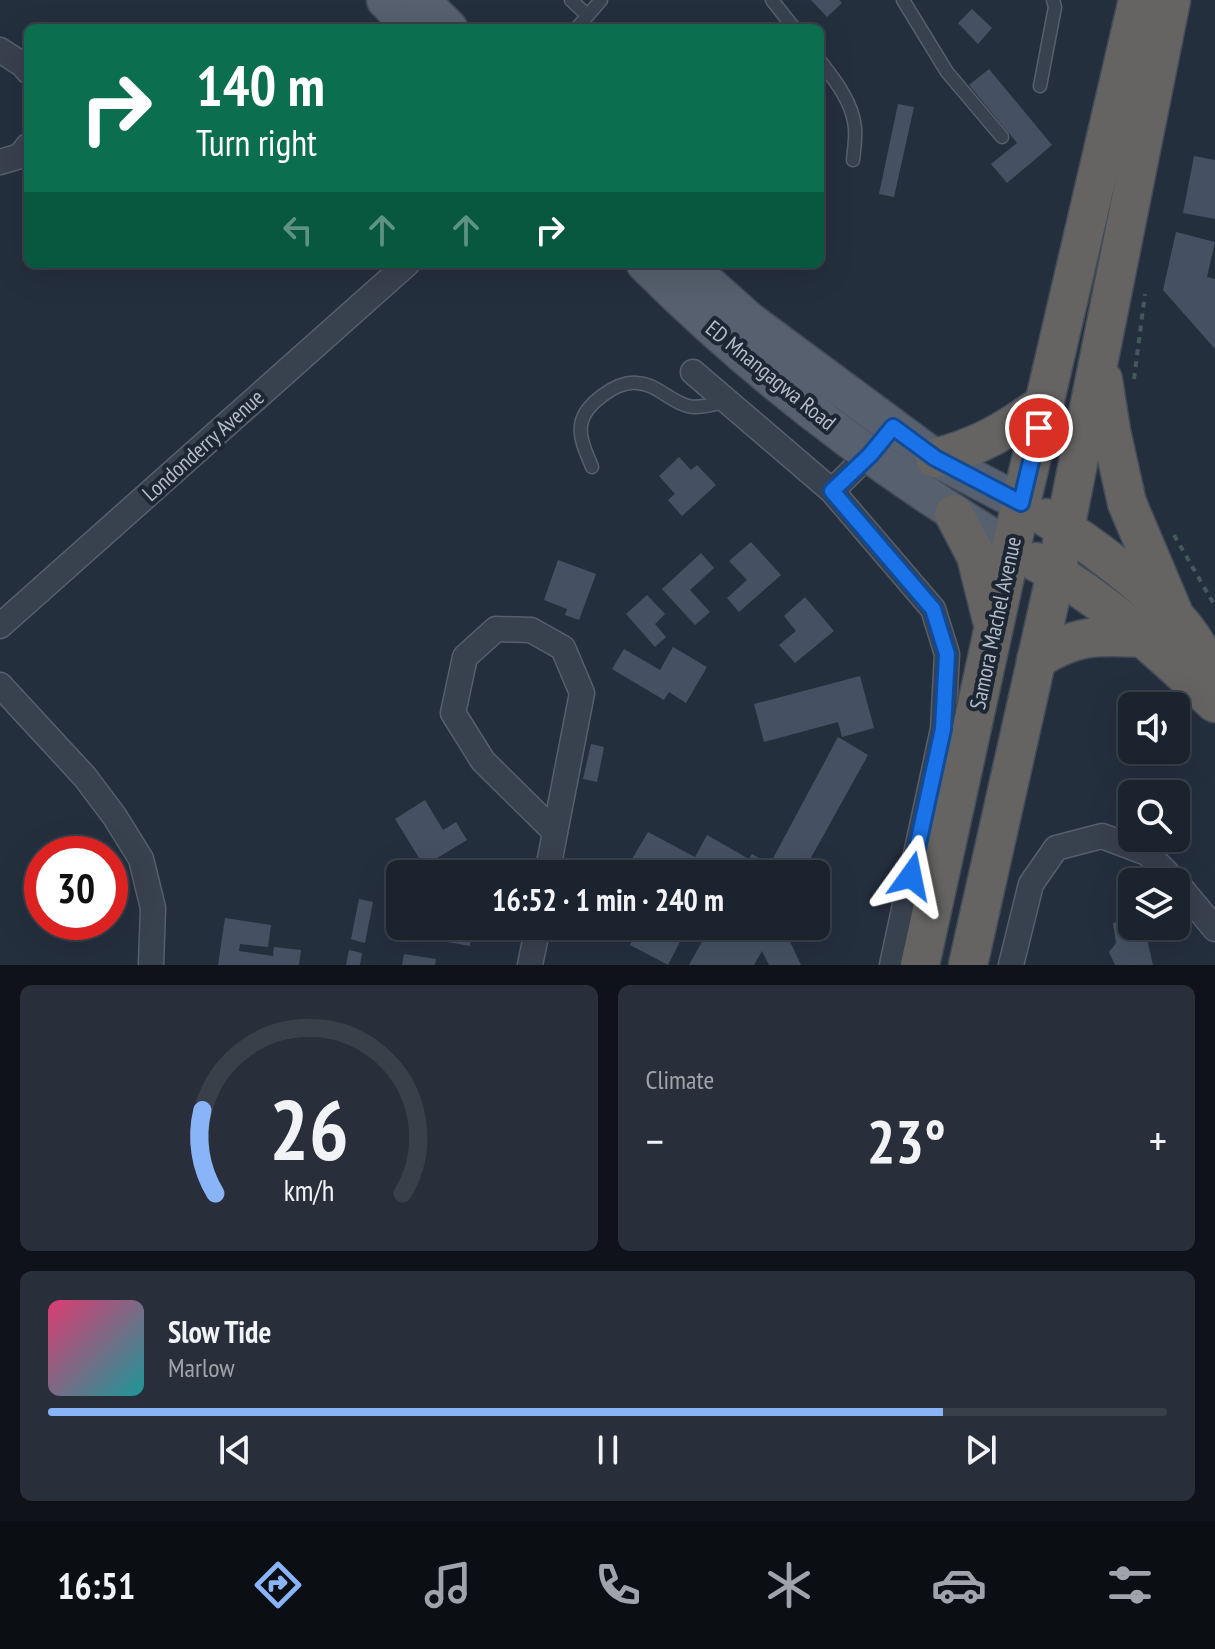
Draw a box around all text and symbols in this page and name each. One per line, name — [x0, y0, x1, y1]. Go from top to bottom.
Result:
text: 140 m — [196, 49, 325, 121]
icon: right — [64, 56, 168, 160]
text: Turn right — [196, 119, 317, 166]
icon: left — [276, 208, 320, 252]
icon: ahead — [360, 208, 404, 252]
icon: ahead — [444, 208, 488, 252]
icon: right — [528, 208, 572, 252]
street label: ED Mnangagwa Road — [700, 314, 842, 436]
street label: Londonderry Avenue — [136, 383, 270, 507]
pin — [1005, 394, 1073, 462]
icon: arrive — [1017, 406, 1061, 450]
street label: Samora Machel Avenue — [963, 534, 1027, 712]
map controls — [1118, 692, 1190, 940]
button: sound — [1118, 692, 1190, 764]
button: search — [1118, 780, 1190, 852]
position arrow — [869, 834, 953, 918]
speed limit sign: 30 — [24, 836, 128, 940]
button: layers — [1118, 868, 1190, 940]
text: 16:52 · 1 min · 240 m — [492, 880, 724, 919]
text: Climate — [646, 1063, 714, 1096]
text: 26 — [269, 1075, 349, 1183]
text: 23° — [867, 1102, 946, 1180]
text: − — [646, 1112, 664, 1169]
text: + — [1149, 1112, 1167, 1169]
text: km/h — [283, 1172, 334, 1209]
text: Slow Tide — [168, 1312, 271, 1351]
text: Marlow — [168, 1351, 234, 1384]
icon: previous — [213, 1428, 257, 1472]
icon: pause — [586, 1428, 630, 1472]
icon: next — [959, 1428, 1003, 1472]
icon: directions — [250, 1557, 306, 1613]
icon: music — [420, 1557, 476, 1613]
icon: phone — [590, 1557, 646, 1613]
icon: climate — [761, 1557, 817, 1613]
icon: car — [931, 1557, 987, 1613]
icon: filters — [1102, 1557, 1158, 1613]
text: 16:51 — [57, 1562, 135, 1609]

